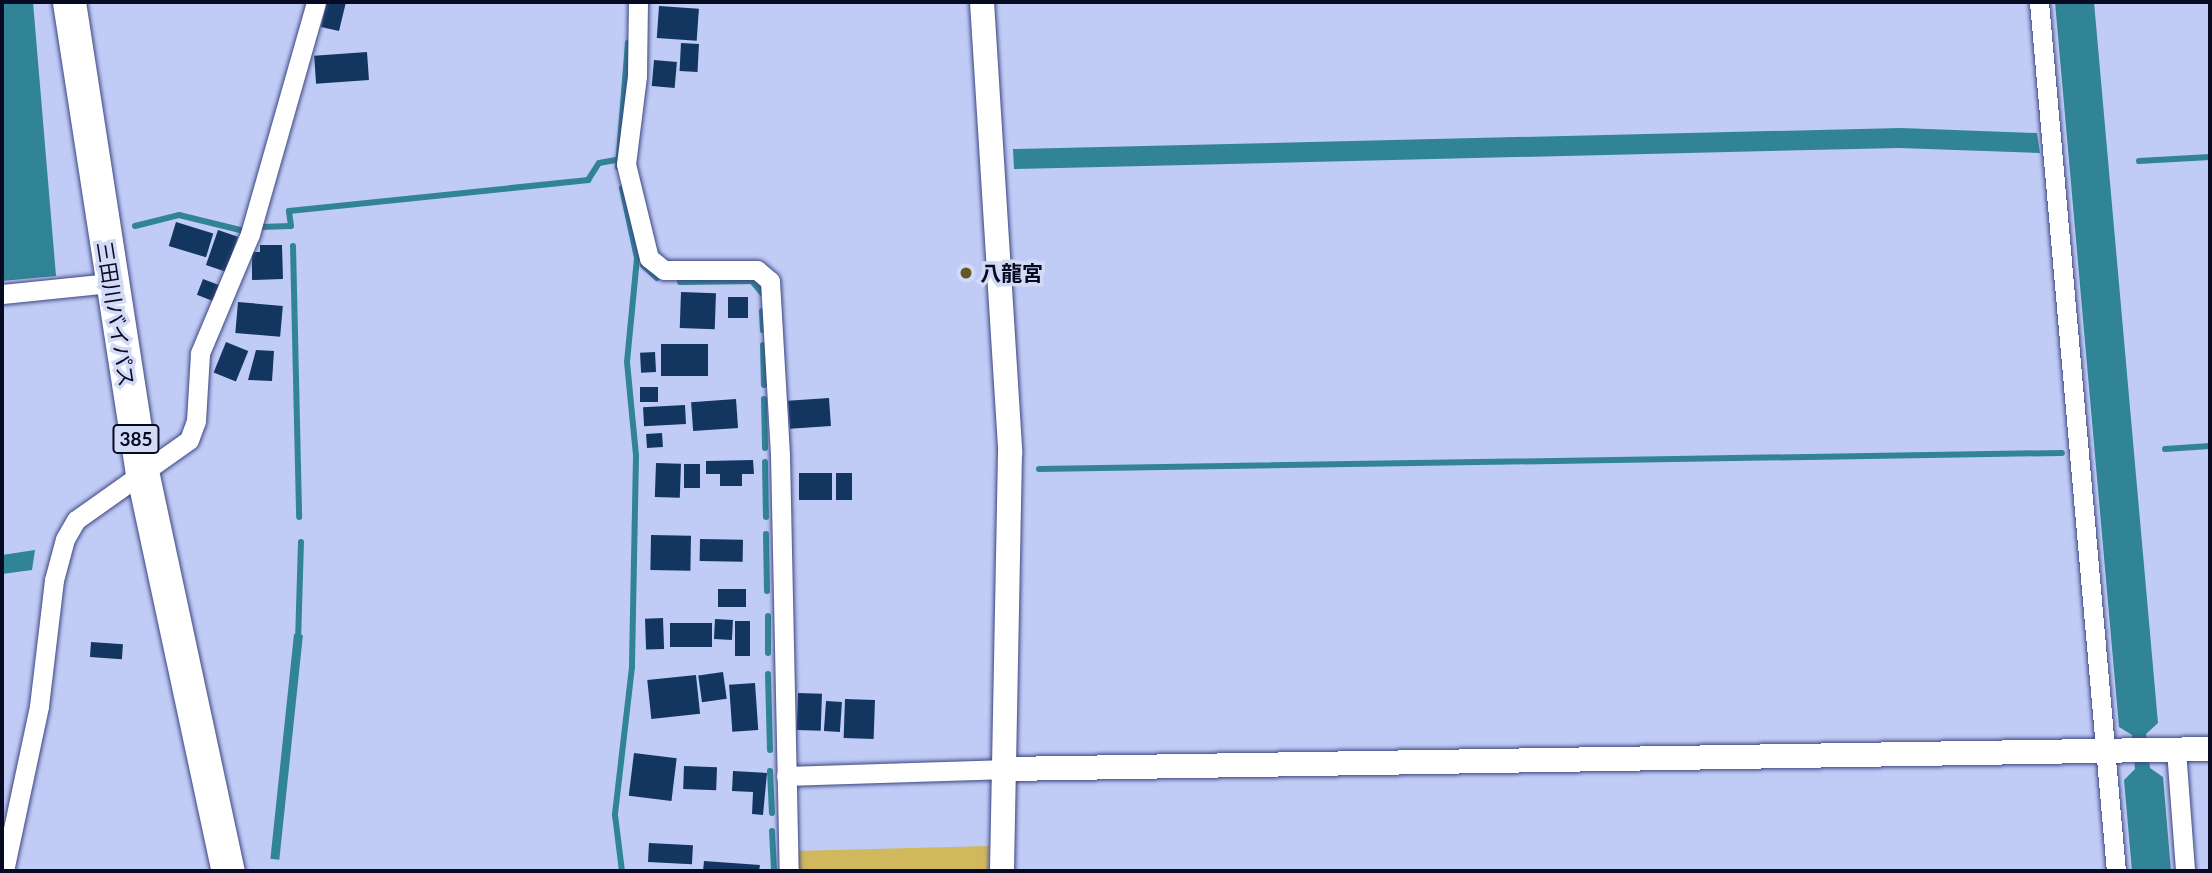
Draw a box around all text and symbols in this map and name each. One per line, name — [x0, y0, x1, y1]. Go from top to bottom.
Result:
street label: 三田川バイパス — [92, 239, 140, 389]
place label: 八龍宮 — [980, 260, 1043, 286]
marker: 八龍宮 — [958, 265, 974, 281]
road number: 385 — [111, 424, 160, 454]

